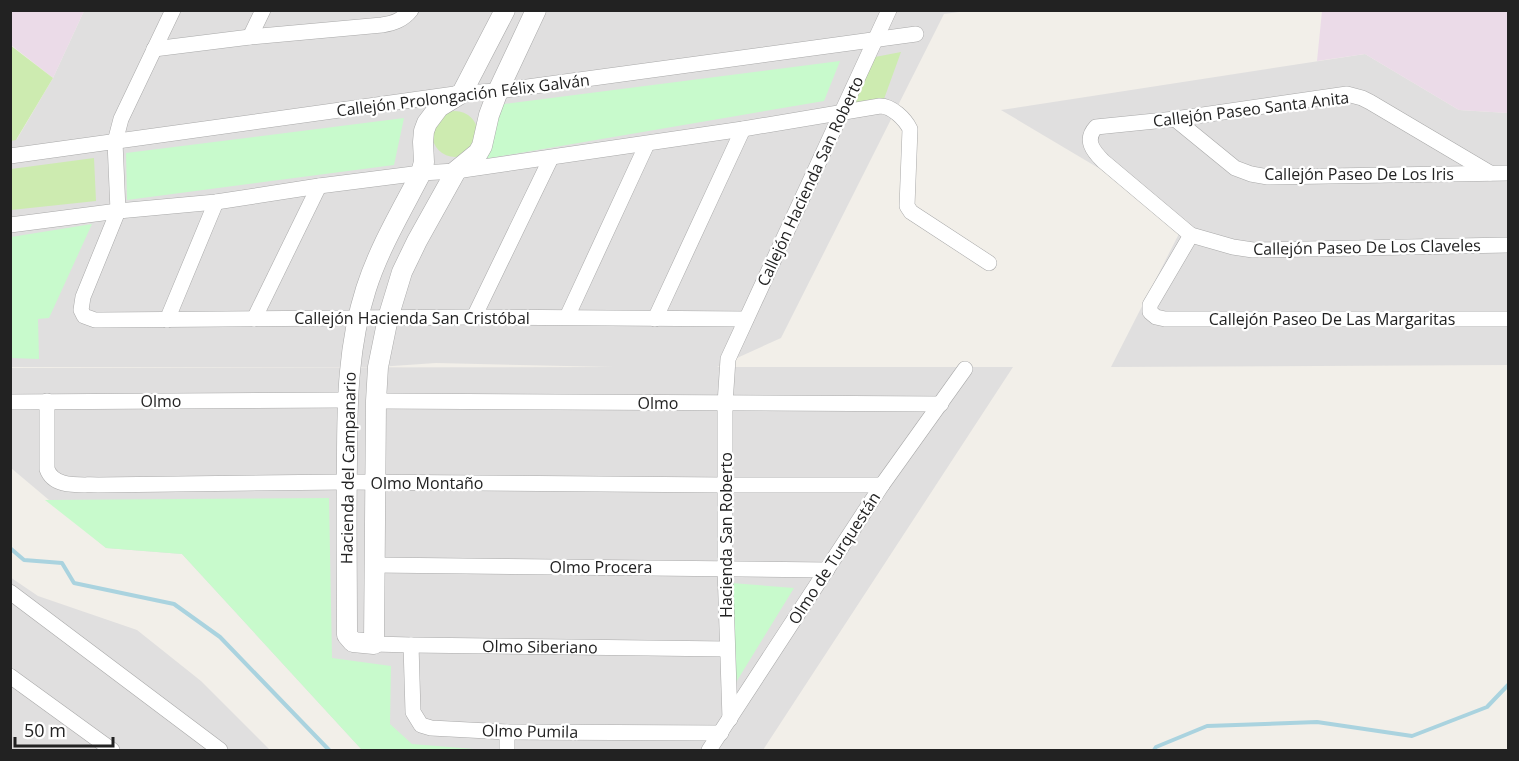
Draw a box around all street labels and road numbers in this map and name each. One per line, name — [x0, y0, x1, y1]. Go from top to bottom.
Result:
street label: Callejón Prolongación Félix Galván — [335, 69, 591, 121]
street label: Callejón Hacienda San Roberto — [752, 72, 868, 290]
street label: Callejón Paseo Santa Anita — [1152, 86, 1350, 132]
street label: Callejón Paseo De Los Iris — [1264, 163, 1454, 185]
street label: Callejón Paseo De Los Claveles — [1253, 234, 1481, 260]
street label: Callejón Hacienda San Cristóbal — [294, 307, 530, 329]
street label: Callejón Paseo De Las Margaritas — [1209, 308, 1455, 330]
street label: Hacienda del Campanario — [335, 372, 361, 564]
street label: Olmo — [141, 390, 181, 412]
street label: Olmo — [638, 392, 678, 414]
street label: Hacienda San Roberto — [715, 452, 737, 618]
street label: Olmo Montaño — [371, 472, 483, 494]
street label: Olmo de Turquestán — [783, 488, 885, 628]
street label: Olmo Procera — [550, 556, 652, 578]
street label: Olmo Siberiano — [482, 635, 598, 658]
street label: Olmo Pumila — [482, 719, 578, 743]

